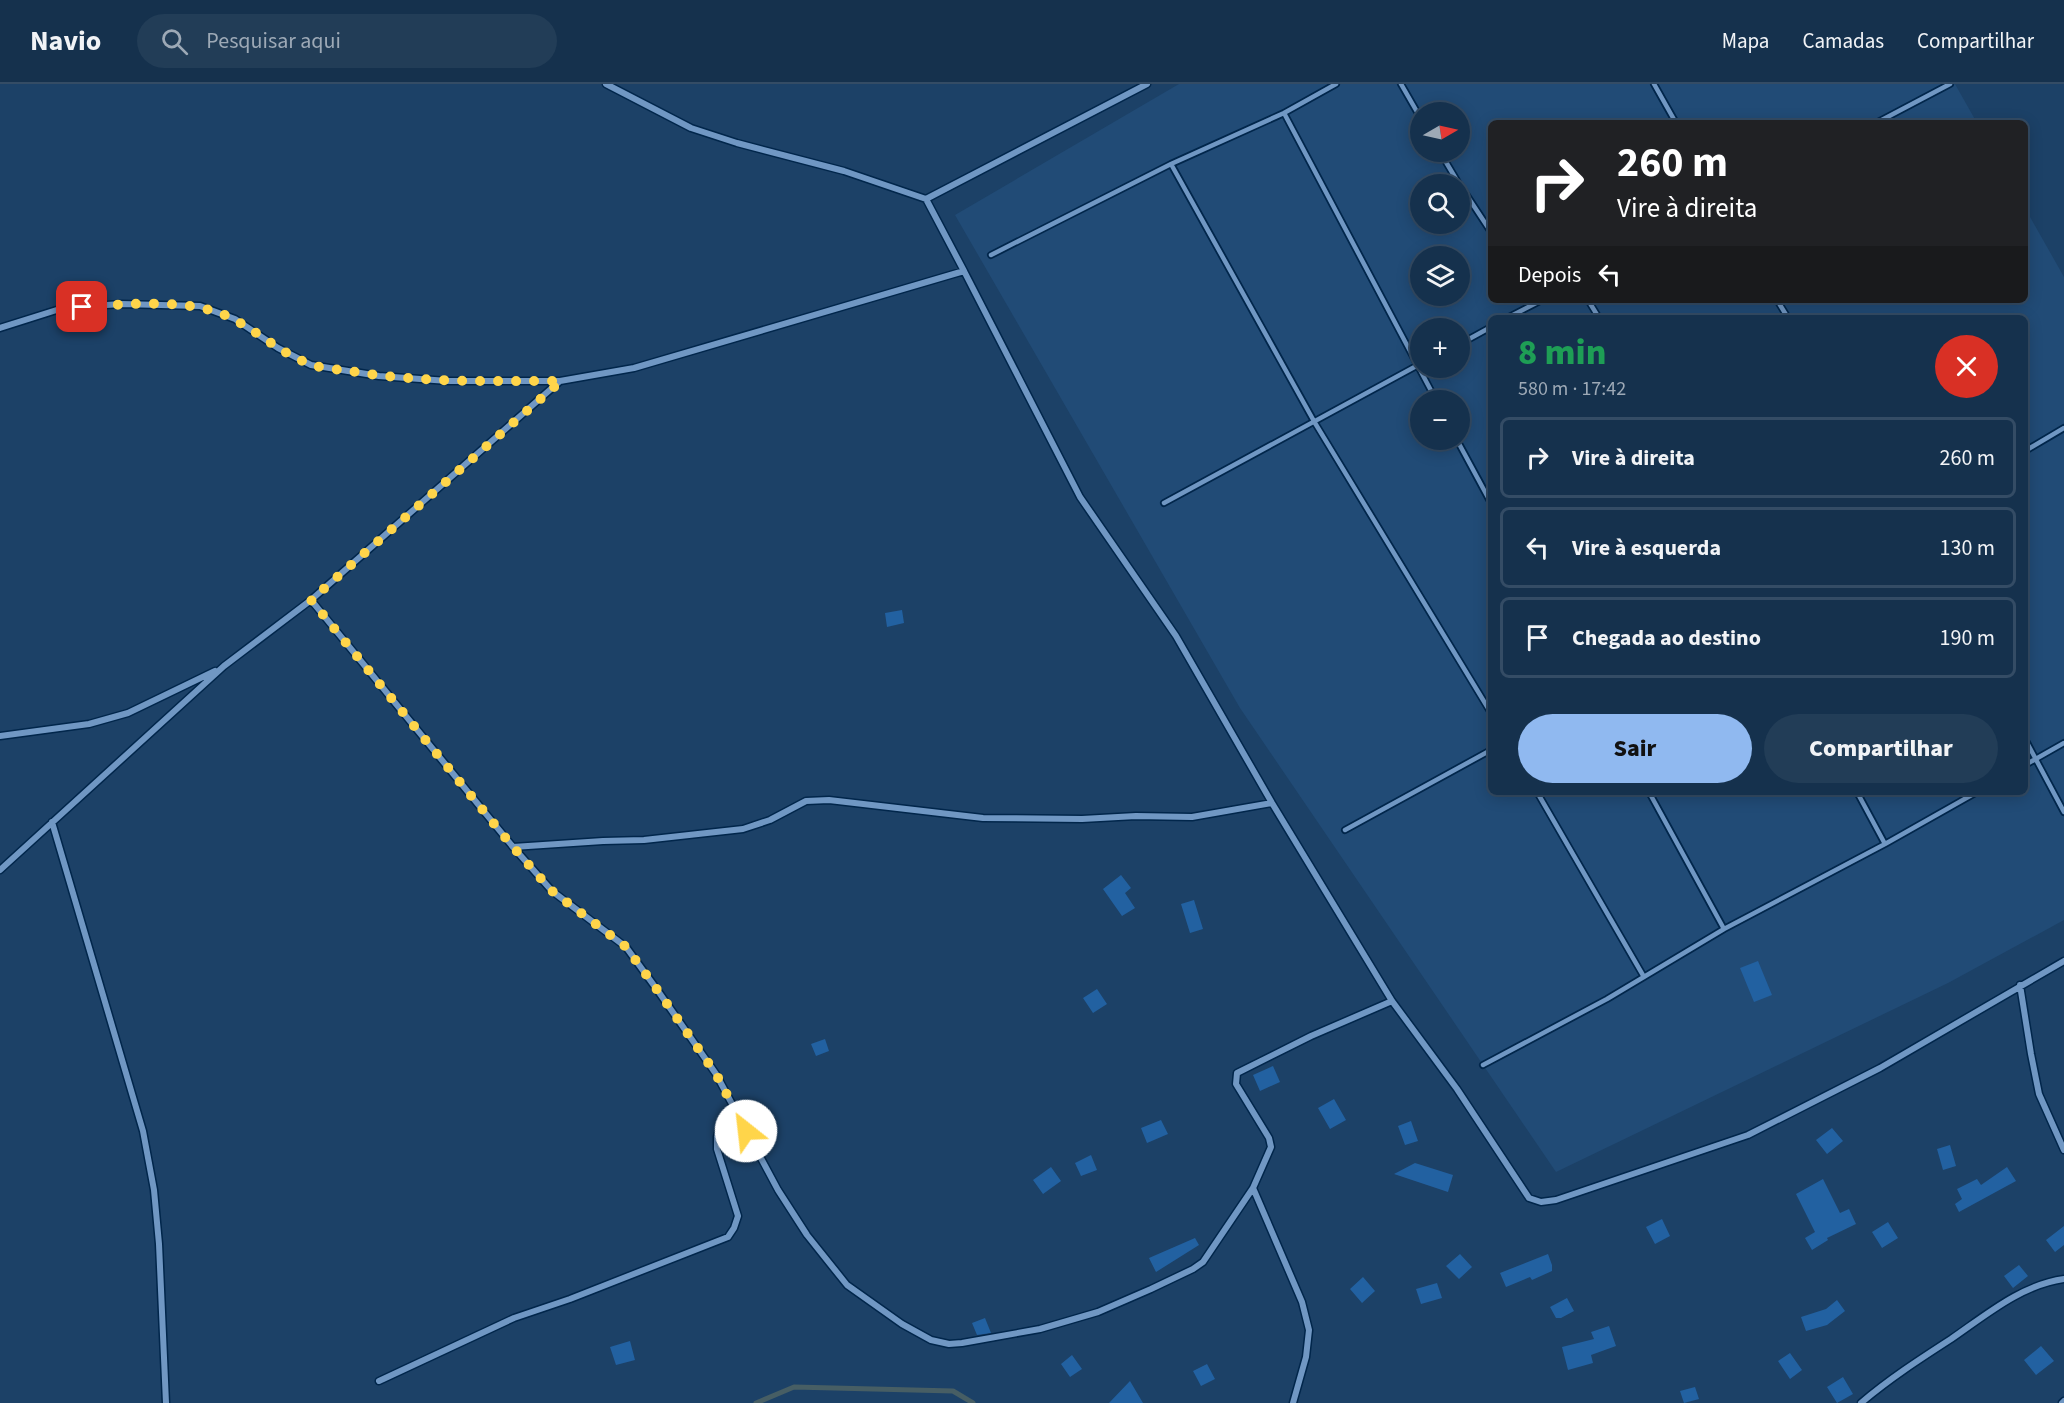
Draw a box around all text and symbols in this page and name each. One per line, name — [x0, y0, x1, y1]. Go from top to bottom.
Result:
search box — [137, 14, 557, 68]
text: Navio — [30, 21, 101, 61]
icon: search — [158, 25, 191, 58]
text: Pesquisar aqui — [206, 25, 341, 57]
text: Mapa — [1722, 26, 1769, 56]
text: Camadas — [1802, 26, 1884, 56]
text: Compartilhar — [1917, 26, 2034, 56]
north arrow — [1410, 102, 1470, 162]
map controls — [1410, 102, 1470, 450]
text: 260 m — [1617, 133, 1728, 193]
icon: right — [1518, 144, 1596, 222]
button: search — [1410, 174, 1470, 234]
text: Vire à direita — [1617, 189, 1757, 228]
button: layers — [1410, 246, 1470, 306]
icon: left — [1593, 258, 1626, 291]
text: Depois — [1518, 259, 1581, 291]
pin — [56, 281, 107, 332]
icon: arrive — [65, 290, 98, 323]
button: + — [1410, 318, 1470, 378]
text: 8 min — [1518, 327, 1606, 378]
button: close — [1935, 335, 1998, 398]
text: 580 m · 17:42 — [1518, 375, 1626, 403]
button: − — [1410, 390, 1470, 450]
icon: right — [1521, 441, 1554, 474]
text: Vire à direita — [1572, 442, 1695, 474]
text: 260 m — [1940, 442, 1995, 474]
icon: left — [1521, 531, 1554, 564]
text: Vire à esquerda — [1572, 532, 1721, 564]
text: 130 m — [1940, 532, 1995, 564]
icon: arrive — [1521, 621, 1554, 654]
text: Chegada ao destino — [1572, 622, 1761, 654]
text: 190 m — [1940, 622, 1995, 654]
button: Sair — [1518, 714, 1752, 783]
button: Compartilhar — [1764, 714, 1998, 783]
position arrow — [714, 1099, 778, 1163]

